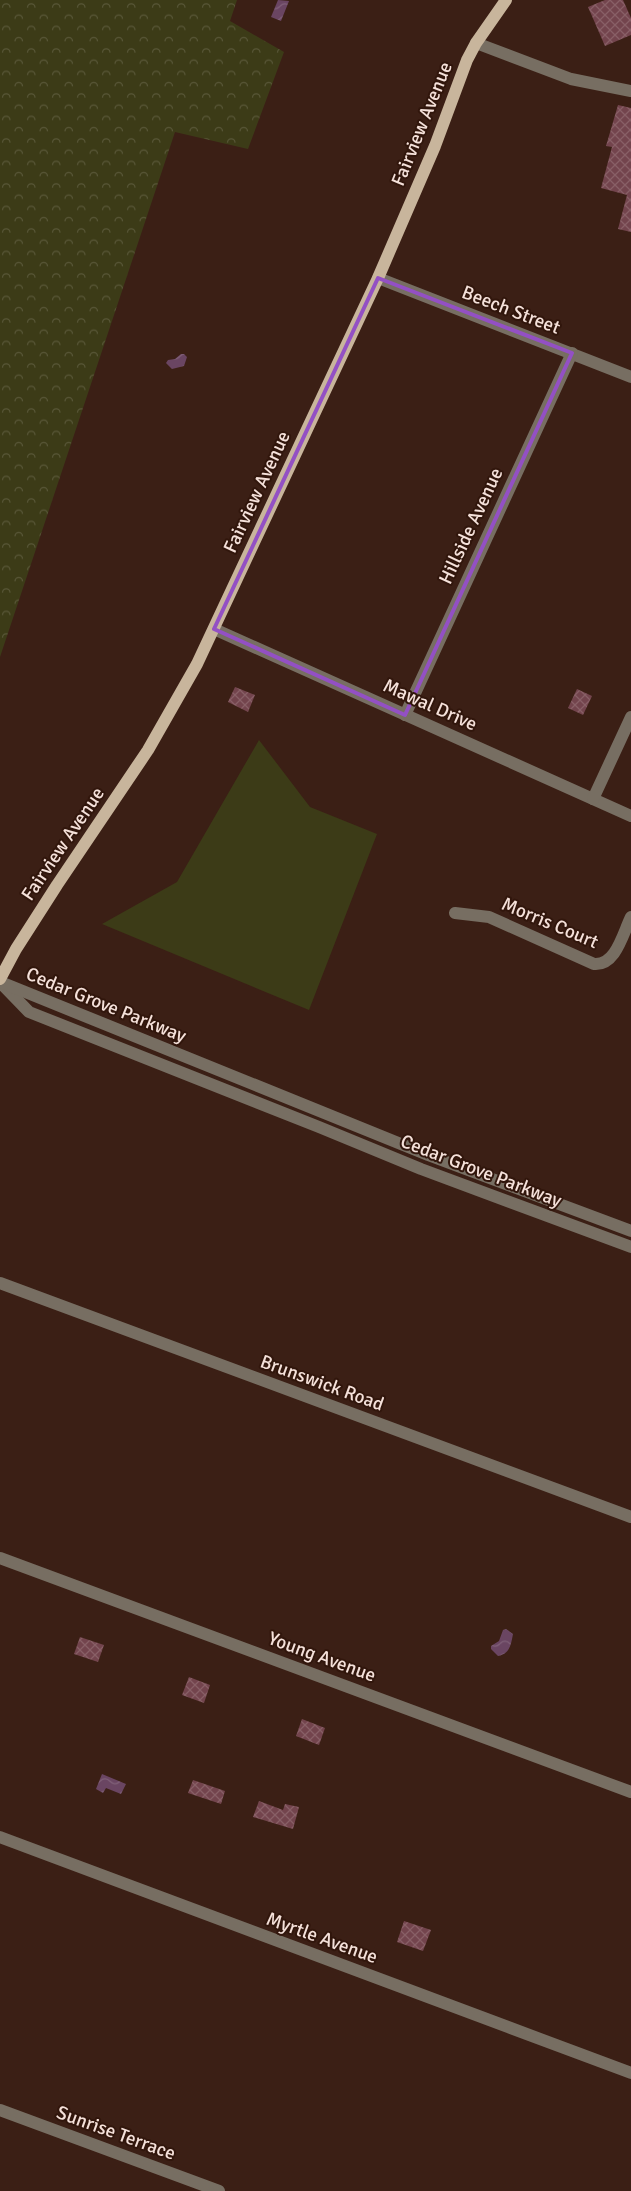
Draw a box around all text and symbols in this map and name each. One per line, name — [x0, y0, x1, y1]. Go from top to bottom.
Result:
street label: Fairview Avenue — [386, 58, 458, 190]
street label: Beech Street — [458, 280, 564, 340]
street label: Fairview Avenue — [218, 427, 296, 557]
street label: Hillside Avenue — [434, 464, 508, 588]
street label: Mawal Drive — [379, 674, 481, 736]
street label: Fairview Avenue — [16, 783, 110, 905]
street label: Morris Court — [498, 892, 602, 954]
street label: Cedar Grove Parkway — [22, 962, 190, 1048]
street label: Cedar Grove Parkway — [397, 1129, 565, 1213]
street label: Brunswick Road — [257, 1350, 387, 1416]
street label: Young Avenue — [265, 1626, 379, 1688]
street label: Myrtle Avenue — [263, 1907, 381, 1969]
street label: Sunrise Terrace — [53, 2100, 179, 2166]

